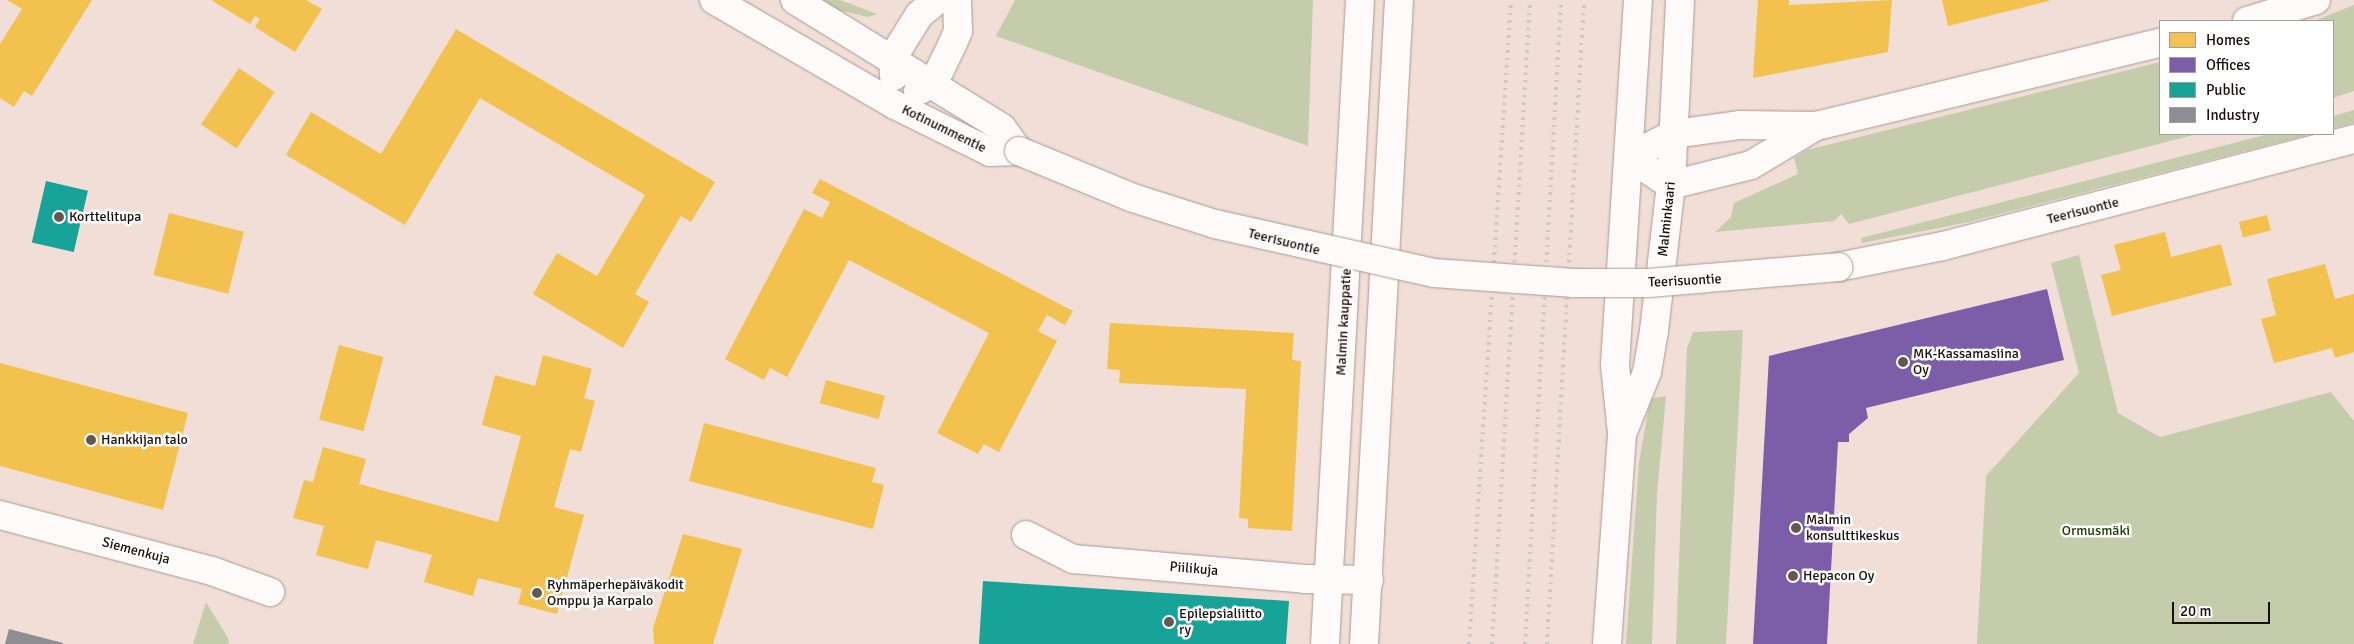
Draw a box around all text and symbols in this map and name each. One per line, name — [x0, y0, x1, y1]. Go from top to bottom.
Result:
legend — [2159, 20, 2334, 135]
text: Homes — [2206, 31, 2250, 49]
text: Offices — [2206, 56, 2250, 74]
text: Public — [2206, 81, 2246, 99]
street label: Kotinummentie — [899, 101, 989, 157]
text: Industry — [2206, 106, 2259, 124]
street label: Malminkaari — [1655, 181, 1679, 257]
street label: Teerisuontie — [2045, 194, 2121, 228]
place label: Korttelitupa — [69, 209, 141, 225]
marker: Korttelitupa — [53, 211, 65, 223]
street label: Teerisuontie — [1246, 225, 1322, 259]
street label: Malmin kauppatie — [1333, 268, 1355, 376]
street label: Teerisuontie — [1648, 271, 1722, 291]
place label: MK-Kassamasiina Oy — [1913, 346, 2019, 378]
marker: MK-Kassamasiina Oy — [1897, 356, 1909, 368]
place label: Hankkijan talo — [101, 432, 188, 448]
marker: Hankkijan talo — [85, 434, 97, 446]
place label: Malmin konsulttikeskus — [1806, 512, 1899, 544]
marker: Malmin konsulttikeskus — [1790, 522, 1802, 534]
park label: Ormusmäki — [2062, 523, 2130, 539]
street label: Siemenkuja — [100, 534, 172, 568]
street label: Piilikuja — [1169, 559, 1219, 579]
place label: Hepacon Oy — [1803, 568, 1874, 584]
marker: Hepacon Oy — [1787, 570, 1799, 582]
place label: Ryhmäperhepäiväkodit Omppu ja Karpalo — [547, 577, 684, 610]
marker: Ryhmäperhepäiväkodit Omppu ja Karpalo — [531, 587, 543, 599]
scale bar — [2174, 592, 2272, 624]
text: 20 m — [2180, 602, 2211, 620]
place label: Epilepsialiitto ry — [1179, 606, 1262, 638]
marker: Epilepsialiitto ry — [1163, 616, 1175, 628]

